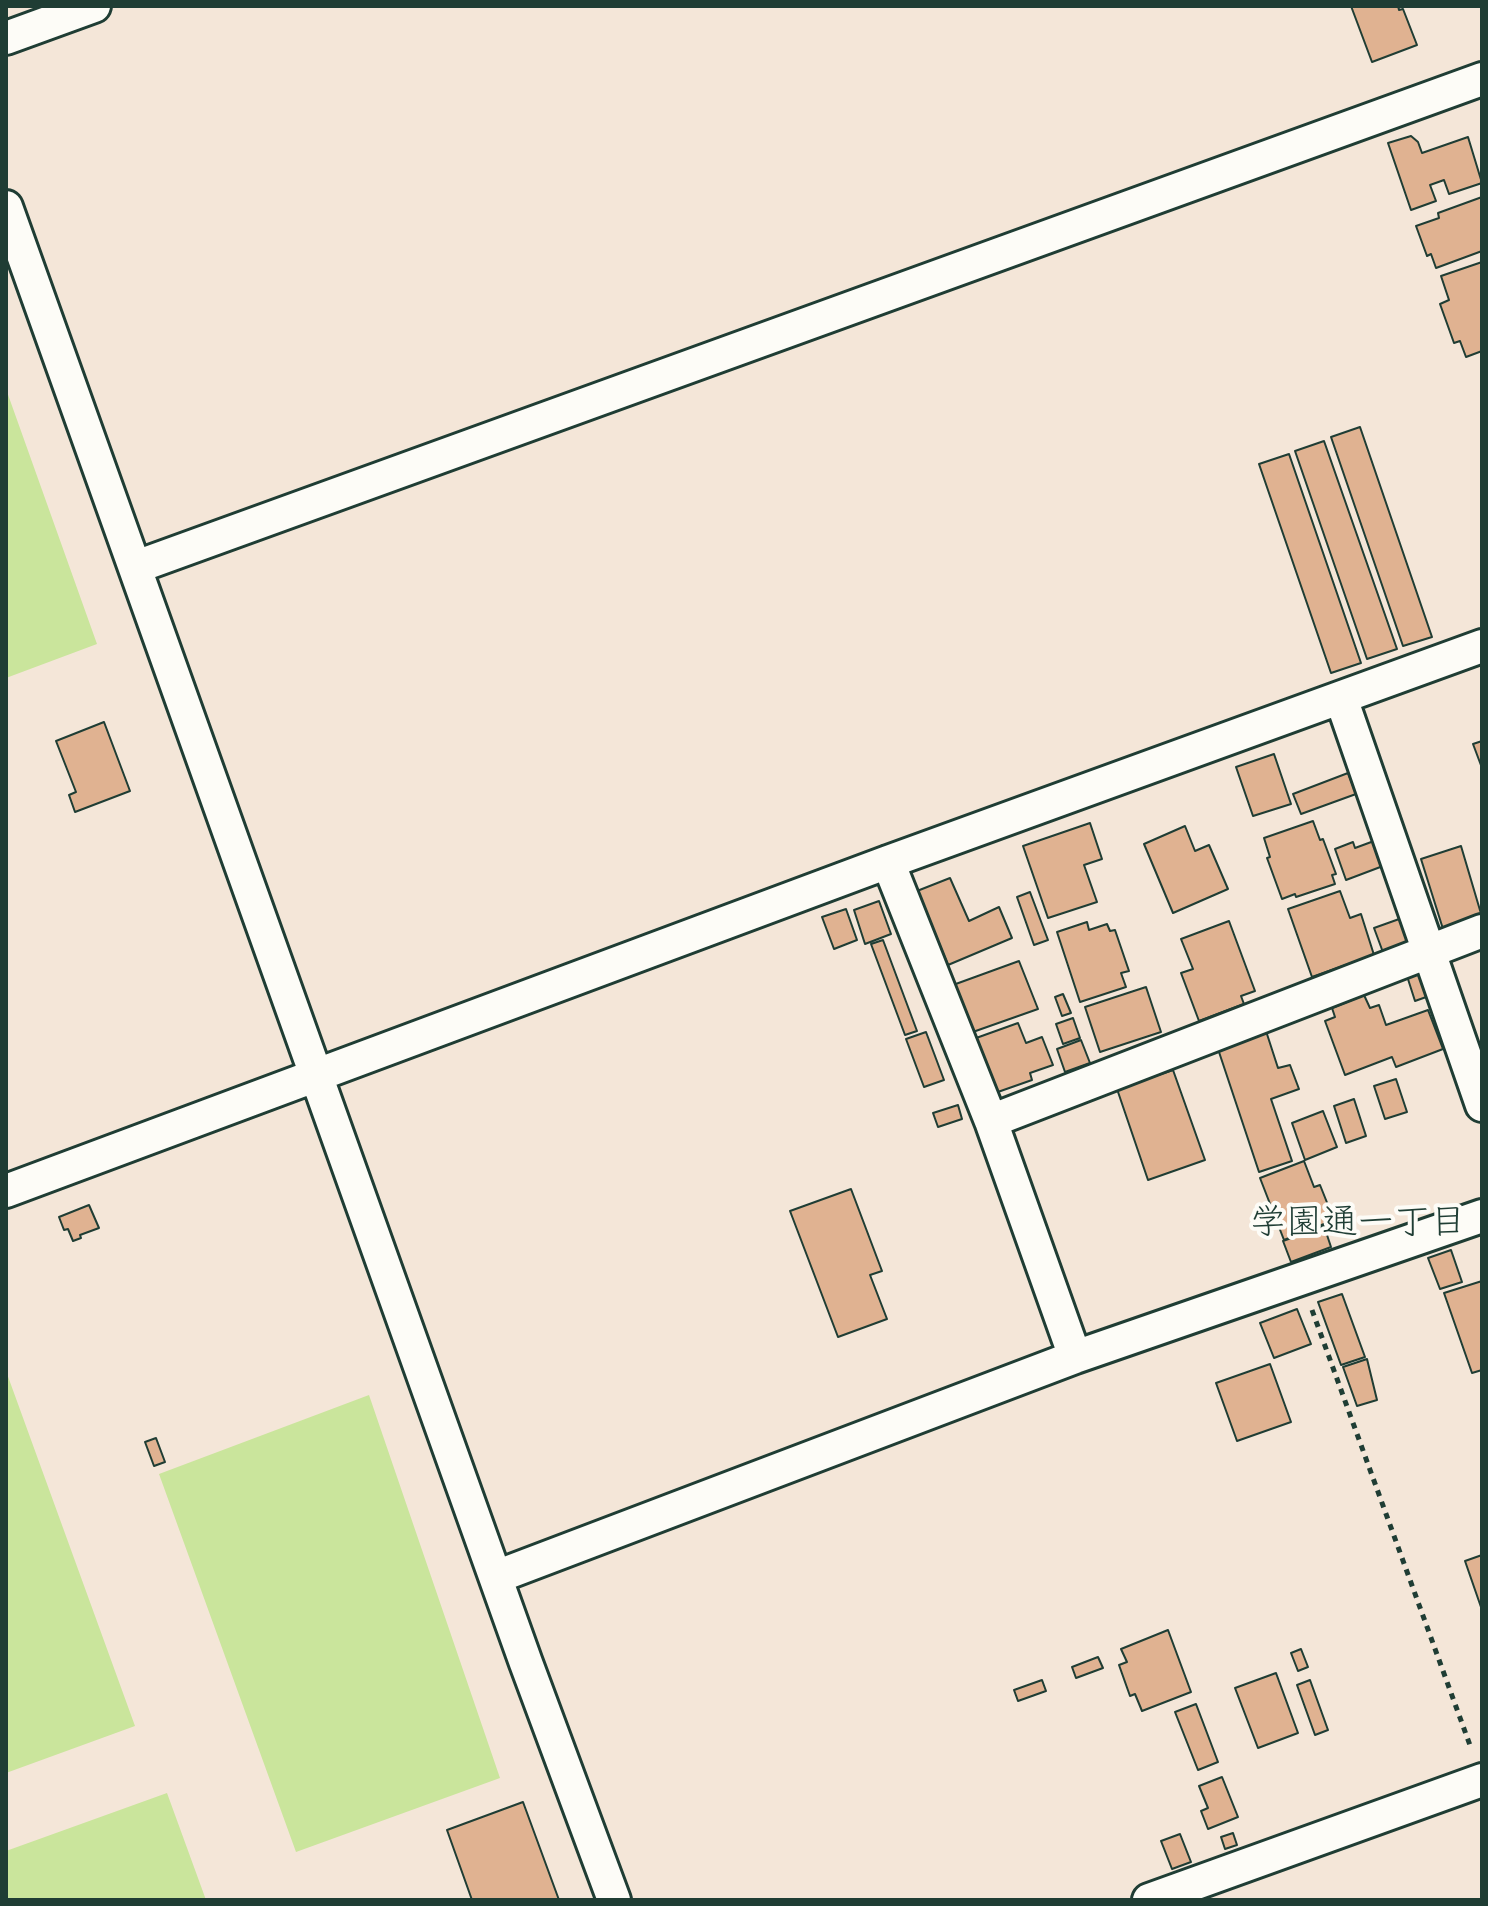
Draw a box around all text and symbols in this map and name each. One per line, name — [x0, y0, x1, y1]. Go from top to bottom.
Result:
district label: 学園通一丁目 — [1250, 1202, 1466, 1246]

